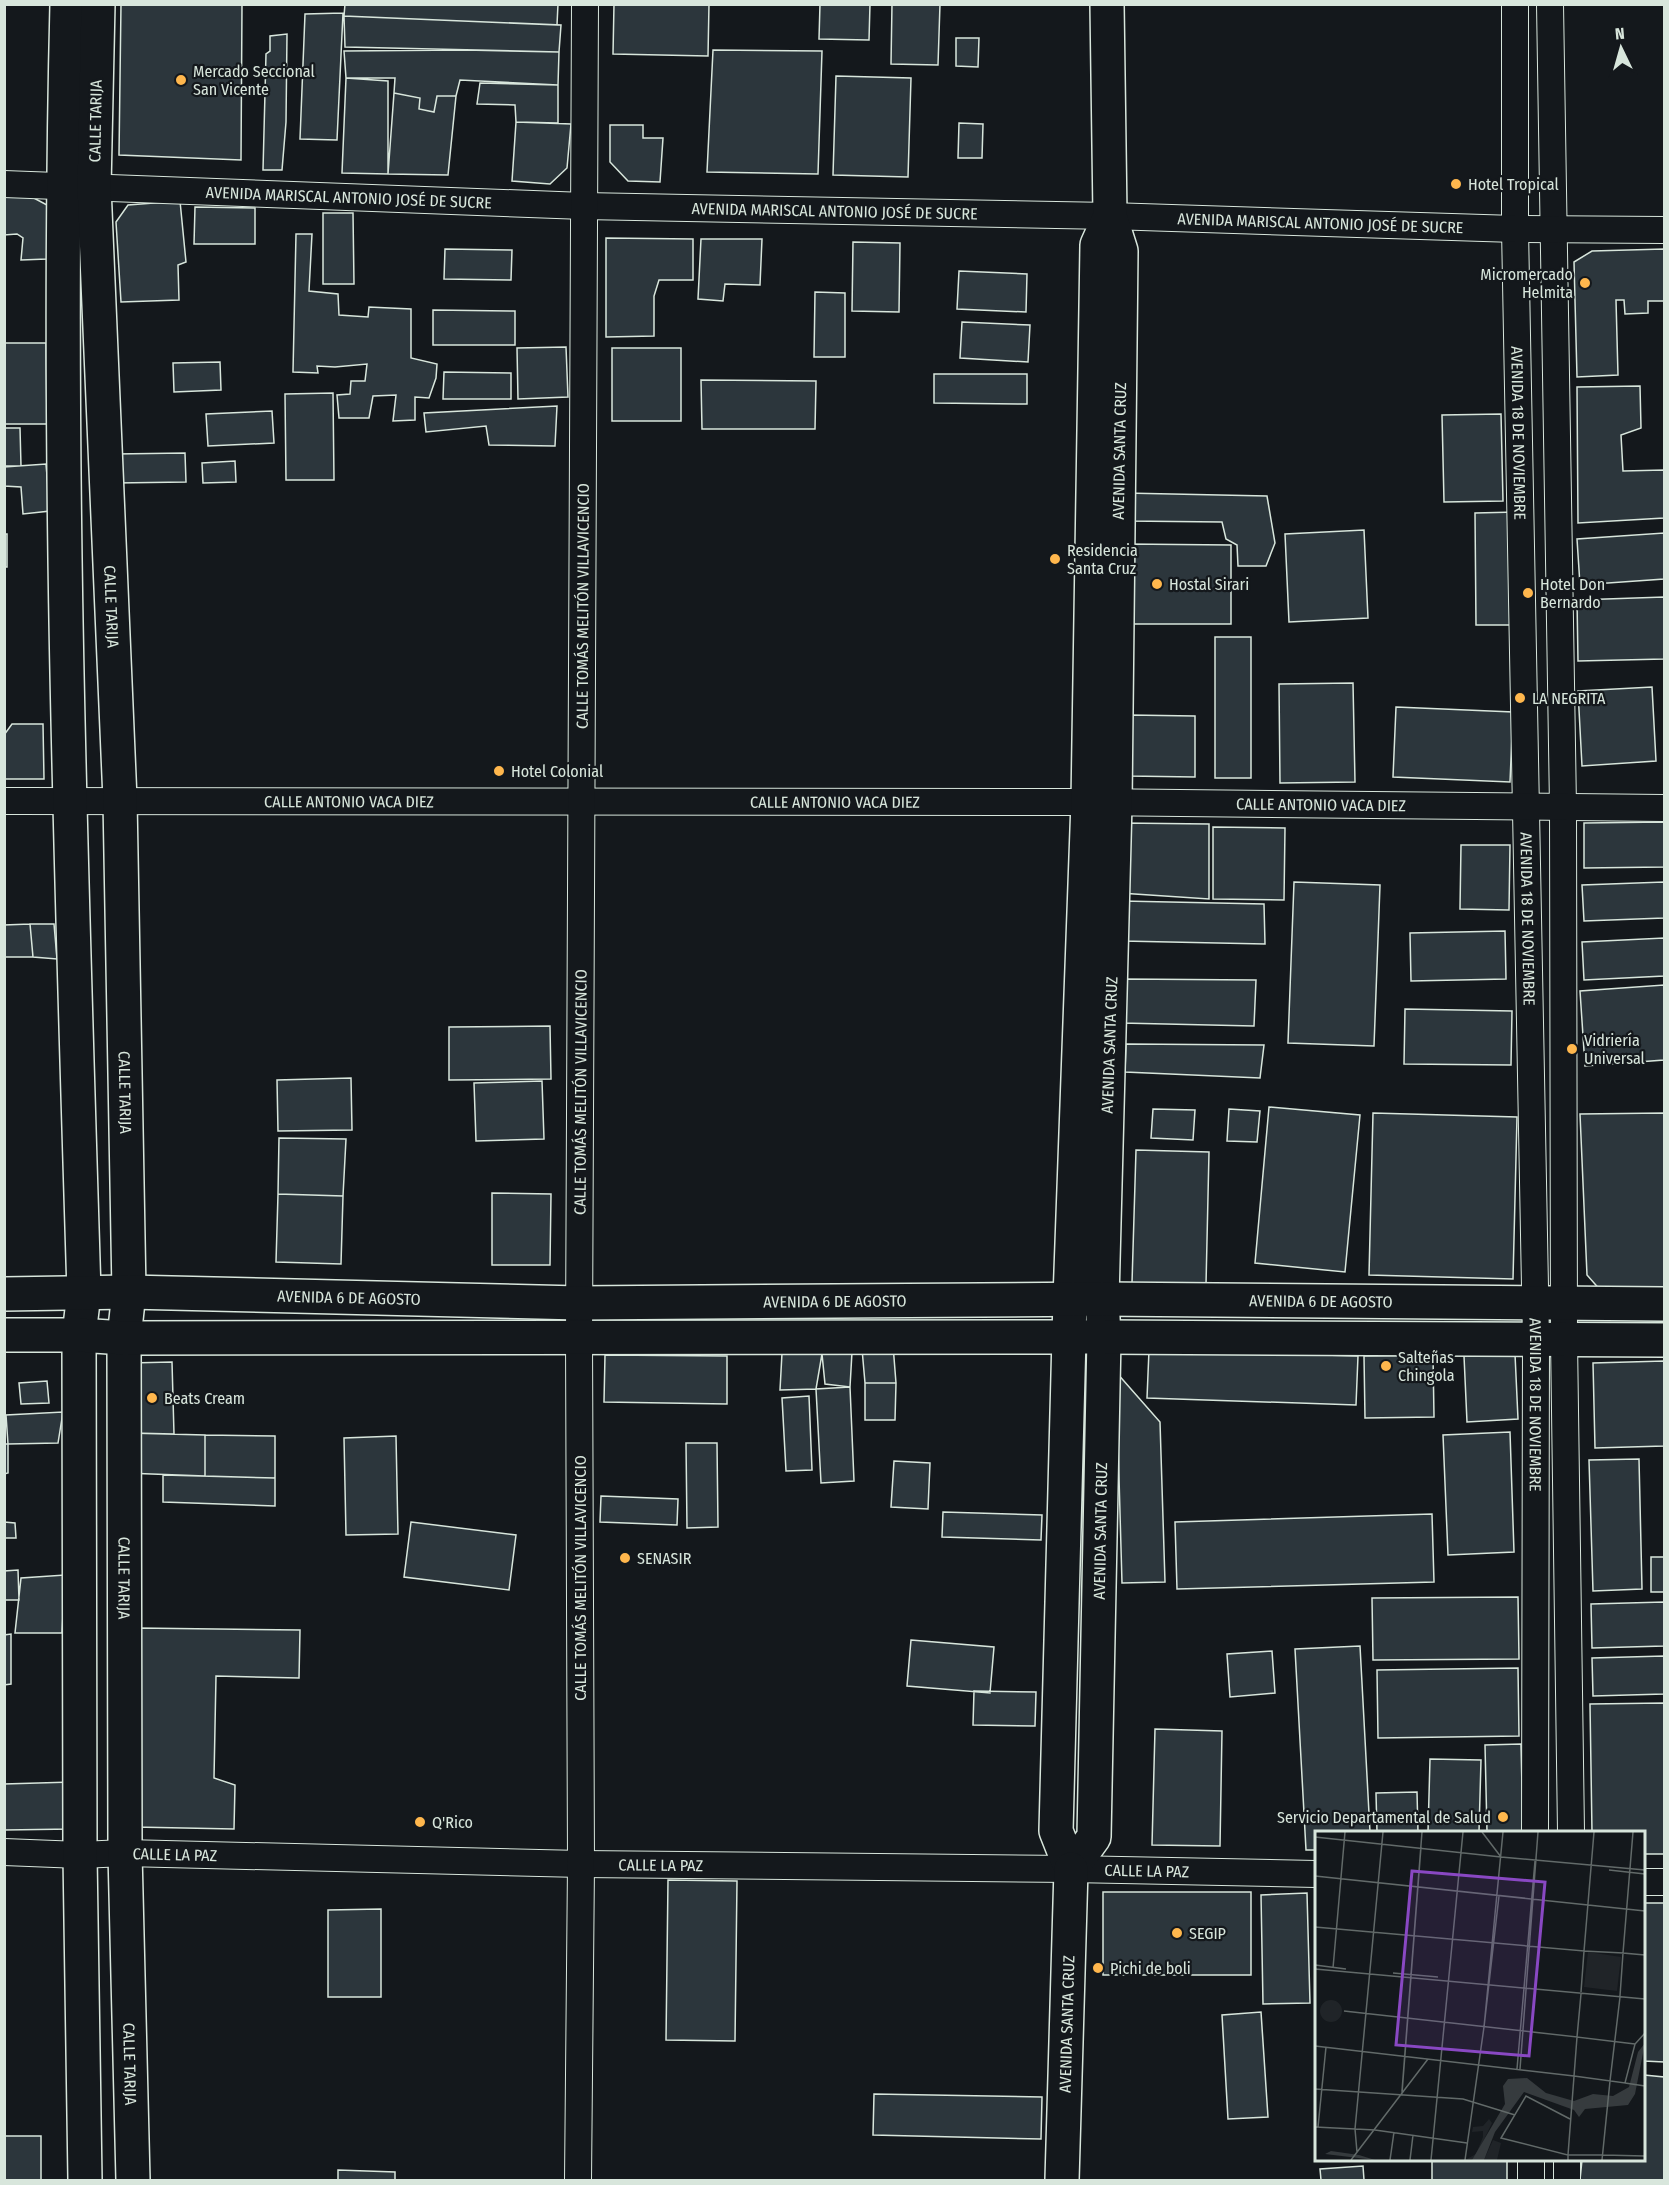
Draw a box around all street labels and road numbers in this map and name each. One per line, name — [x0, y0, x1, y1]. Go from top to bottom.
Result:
street label: CALLE TARIJA — [85, 79, 106, 163]
street label: AVENIDA MARISCAL ANTONIO JOSÉ DE SUCRE — [205, 183, 492, 212]
street label: AVENIDA MARISCAL ANTONIO JOSÉ DE SUCRE — [691, 199, 978, 223]
street label: AVENIDA MARISCAL ANTONIO JOSÉ DE SUCRE — [1177, 209, 1464, 237]
street label: AVENIDA 18 DE NOVIEMBRE — [1507, 346, 1529, 520]
street label: AVENIDA SANTA CRUZ — [1109, 382, 1130, 520]
street label: CALLE TOMÁS MELITÓN VILLAVICENCIO — [573, 483, 593, 729]
street label: CALLE TARIJA — [100, 565, 123, 649]
street label: CALLE ANTONIO VACA DIEZ — [264, 792, 434, 811]
street label: CALLE ANTONIO VACA DIEZ — [750, 793, 920, 812]
street label: CALLE ANTONIO VACA DIEZ — [1236, 795, 1406, 815]
street label: AVENIDA 18 DE NOVIEMBRE — [1516, 832, 1539, 1006]
street label: CALLE TOMÁS MELITÓN VILLAVICENCIO — [571, 969, 591, 1215]
street label: AVENIDA SANTA CRUZ — [1098, 976, 1121, 1114]
street label: CALLE TARIJA — [115, 1051, 135, 1135]
street label: AVENIDA 6 DE AGOSTO — [277, 1287, 421, 1309]
street label: AVENIDA 6 DE AGOSTO — [763, 1291, 907, 1312]
street label: AVENIDA 6 DE AGOSTO — [1249, 1291, 1393, 1312]
street label: AVENIDA 18 DE NOVIEMBRE — [1526, 1318, 1545, 1492]
street label: CALLE TOMÁS MELITÓN VILLAVICENCIO — [571, 1455, 590, 1701]
street label: AVENIDA SANTA CRUZ — [1090, 1462, 1111, 1600]
street label: CALLE TARIJA — [114, 1537, 134, 1620]
street label: CALLE LA PAZ — [132, 1844, 217, 1865]
street label: CALLE LA PAZ — [618, 1855, 703, 1875]
street label: CALLE LA PAZ — [1104, 1861, 1189, 1881]
street label: AVENIDA SANTA CRUZ — [1056, 1955, 1078, 2093]
street label: CALLE TARIJA — [119, 2022, 140, 2106]

